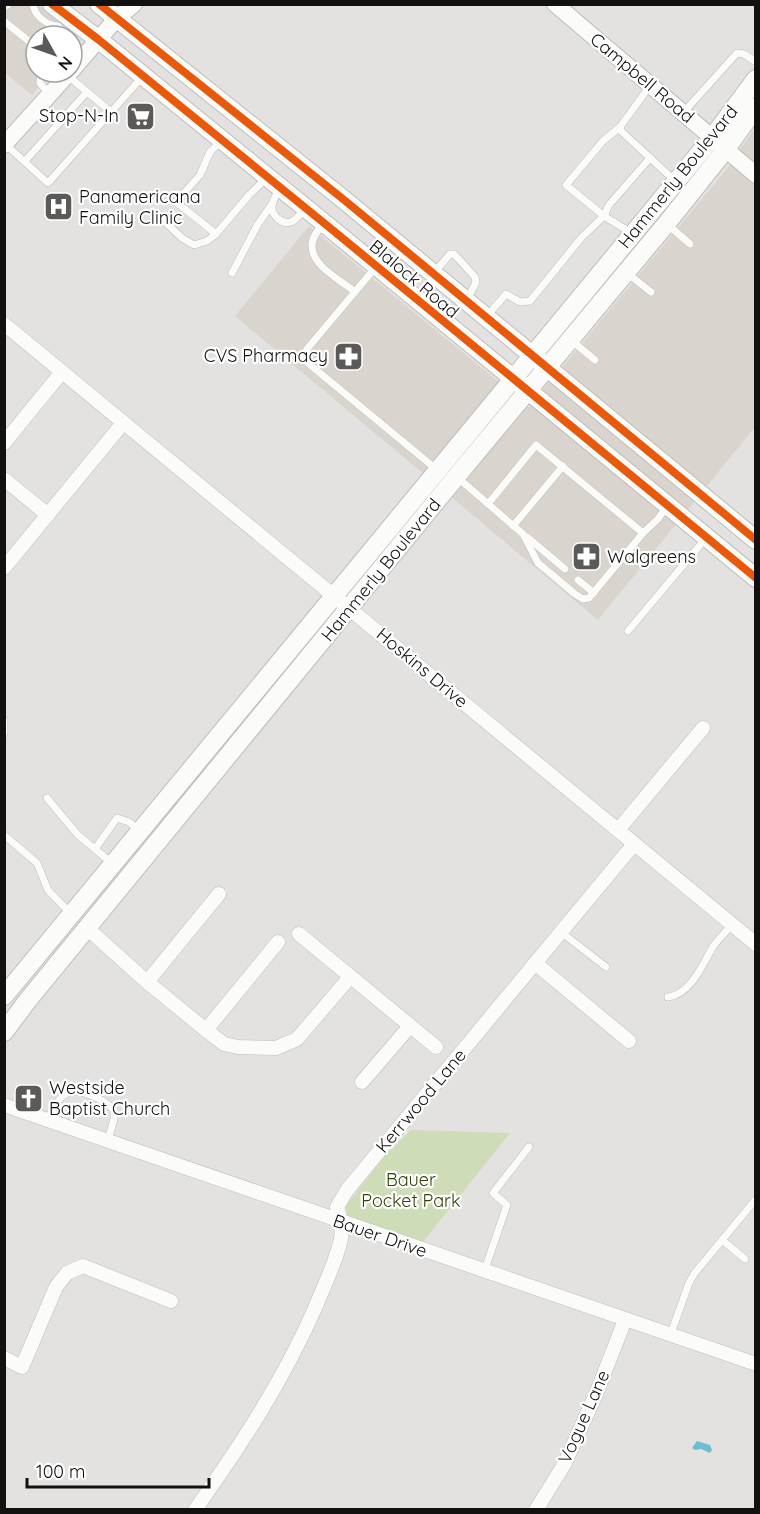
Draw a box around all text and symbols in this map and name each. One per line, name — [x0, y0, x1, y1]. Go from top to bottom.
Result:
north arrow — [24, 24, 84, 84]
street label: Campbell Road — [586, 27, 699, 128]
text: N — [54, 53, 77, 75]
supermarket icon: Stop-N-In — [124, 100, 156, 132]
street label: Hammerly Boulevard — [613, 100, 742, 253]
place label: Stop-N-In — [39, 104, 119, 127]
place label: Panamericana Family Clinic — [79, 185, 201, 229]
hospital icon: Panamericana Family Clinic — [42, 191, 74, 223]
street label: Blalock Road — [365, 234, 464, 323]
pharmacy icon: CVS Pharmacy — [333, 340, 365, 372]
place label: CVS Pharmacy — [204, 344, 328, 367]
street label: Hammerly Boulevard — [316, 493, 445, 646]
pharmacy icon: Walgreens — [570, 541, 602, 573]
place label: Walgreens — [607, 545, 696, 568]
street label: Hoskins Drive — [372, 623, 473, 713]
street label: Kerrwood Lane — [370, 1044, 471, 1157]
place label: Westside Baptist Church — [49, 1076, 170, 1120]
church icon: Westside Baptist Church — [12, 1082, 44, 1114]
park label: Bauer Pocket Park — [361, 1168, 461, 1212]
street label: Bauer Drive — [330, 1209, 430, 1262]
street label: Vogue Lane — [553, 1366, 614, 1467]
scale bar — [27, 1451, 208, 1489]
text: 100 m — [36, 1460, 85, 1483]

